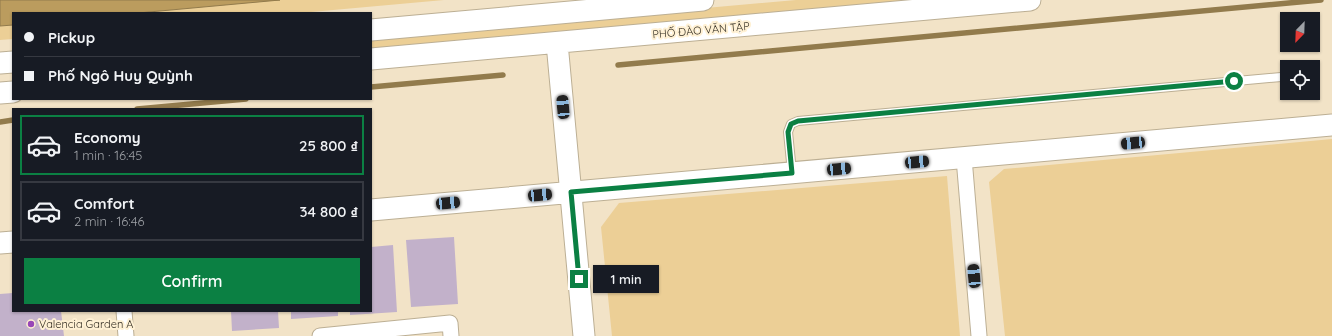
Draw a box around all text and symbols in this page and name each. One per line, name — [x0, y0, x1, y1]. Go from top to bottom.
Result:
north arrow — [1280, 12, 1320, 52]
map controls — [1280, 12, 1320, 100]
street label: PHỐ ĐÀO VĂN TẬP — [652, 19, 751, 41]
text: Pickup — [48, 28, 95, 47]
button: locate — [1280, 60, 1320, 100]
text: Phố Ngô Huy Quỳnh — [48, 66, 193, 85]
route start — [1225, 72, 1243, 90]
car — [556, 95, 570, 119]
icon: car — [26, 127, 62, 163]
text: Economy — [74, 128, 141, 147]
text: 25 800 ₫ — [299, 136, 358, 155]
car — [1121, 136, 1145, 150]
text: 1 min · 16:45 — [74, 147, 142, 163]
car — [905, 155, 929, 169]
car — [827, 162, 851, 176]
car — [528, 188, 552, 202]
icon: car — [26, 193, 62, 229]
text: Comfort — [74, 194, 135, 213]
car — [436, 196, 460, 210]
text: 34 800 ₫ — [299, 202, 358, 221]
text: 2 min · 16:46 — [74, 213, 145, 229]
button: Confirm — [24, 258, 360, 304]
car — [967, 264, 981, 288]
callout: 1 min — [593, 265, 659, 293]
route end — [570, 270, 588, 288]
text: 1 min — [610, 271, 642, 287]
place label: Valencia Garden A — [39, 317, 133, 331]
marker: Valencia Garden A — [26, 319, 36, 329]

